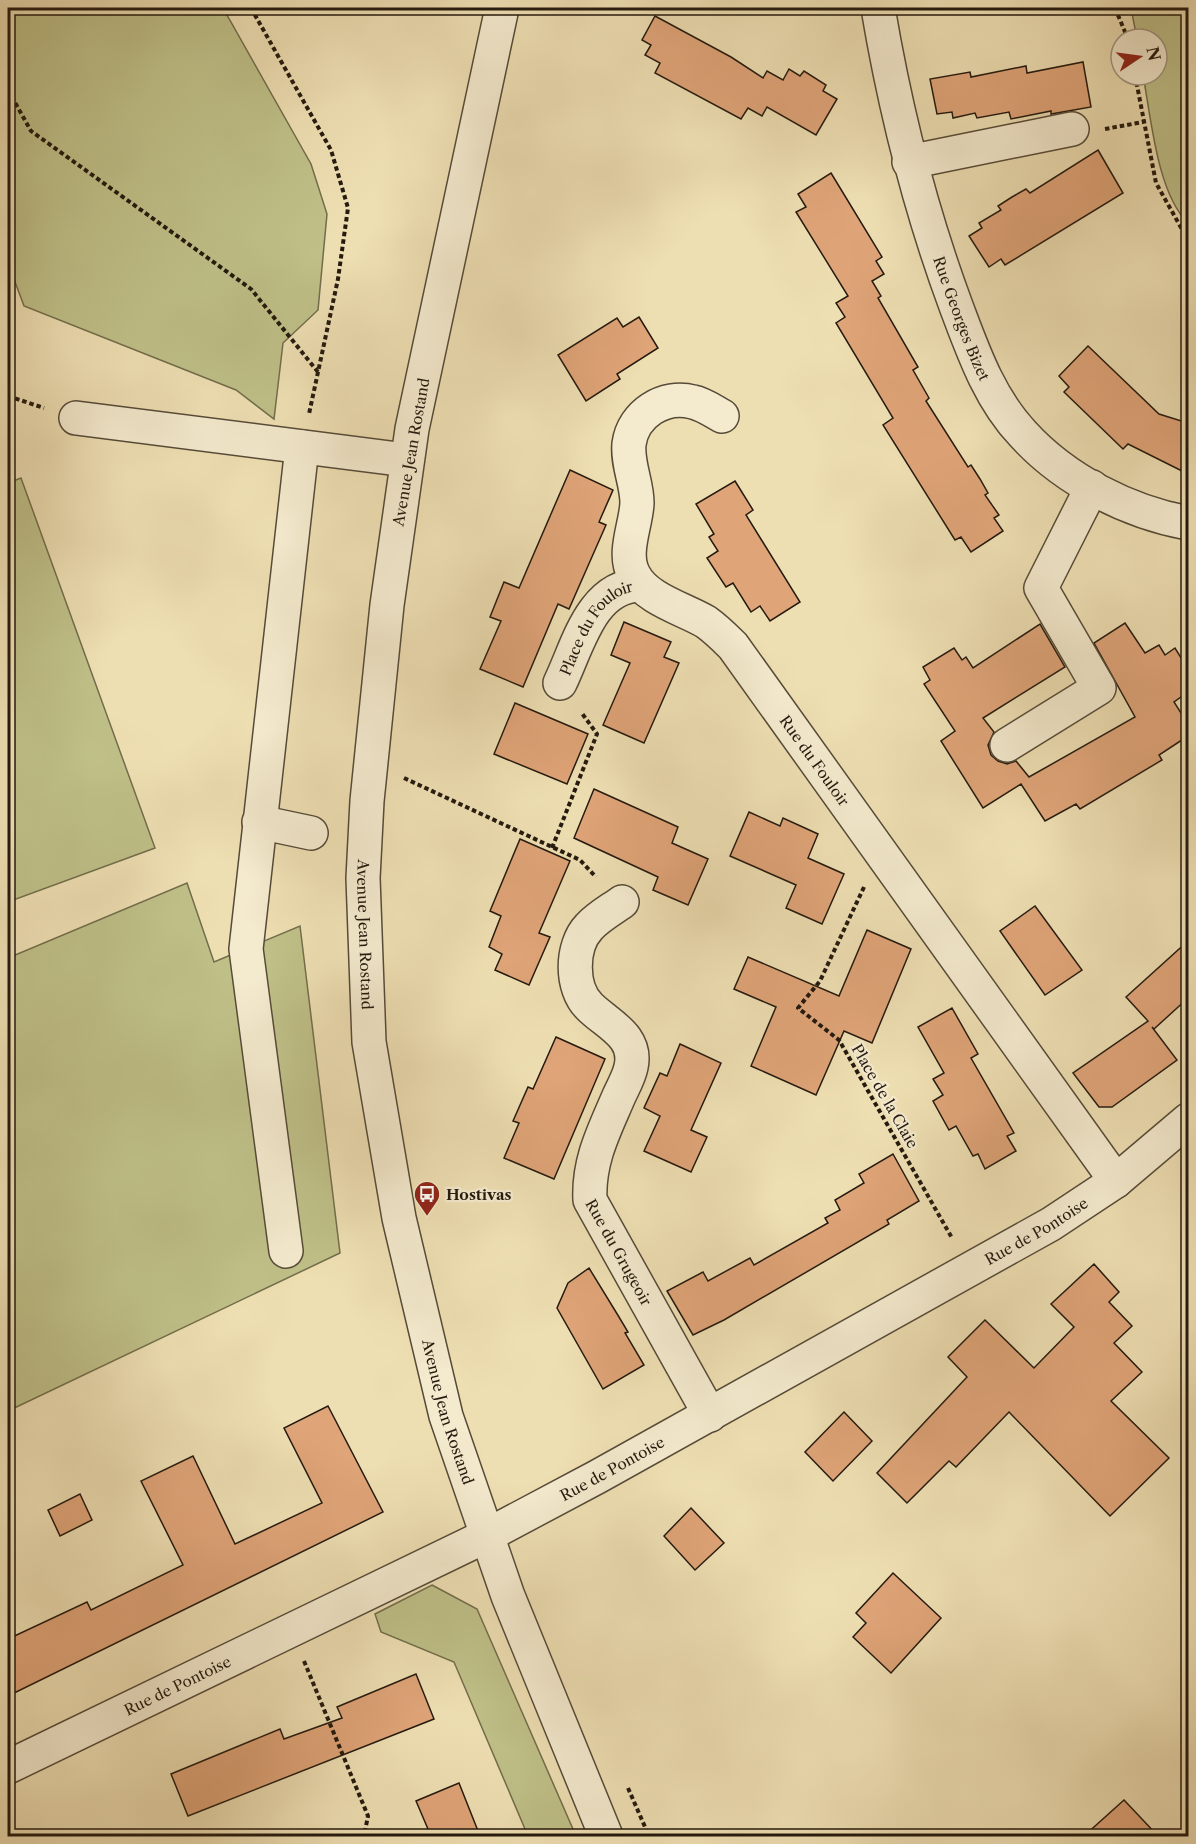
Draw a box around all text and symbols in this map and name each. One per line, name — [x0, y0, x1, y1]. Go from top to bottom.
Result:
north arrow — [1109, 27, 1169, 87]
text: N — [1142, 45, 1165, 63]
street label: Rue Georges Bizet — [930, 254, 995, 384]
street label: Avenue Jean Rostand — [388, 376, 433, 529]
street label: Place du Fouloir — [555, 576, 635, 678]
street label: Rue du Fouloir — [776, 711, 854, 810]
street label: Avenue Jean Rostand — [353, 858, 377, 1010]
street label: Place de la Claie — [847, 1041, 923, 1151]
bus stop icon: Hostivas — [412, 1179, 442, 1217]
place label: Hostivas — [446, 1185, 512, 1204]
street label: Rue de Pontoise — [981, 1193, 1091, 1269]
street label: Rue du Grugeoir — [582, 1195, 657, 1309]
street label: Avenue Jean Rostand — [418, 1336, 478, 1487]
street label: Rue de Pontoise — [557, 1432, 668, 1505]
street label: Rue de Pontoise — [121, 1651, 234, 1719]

